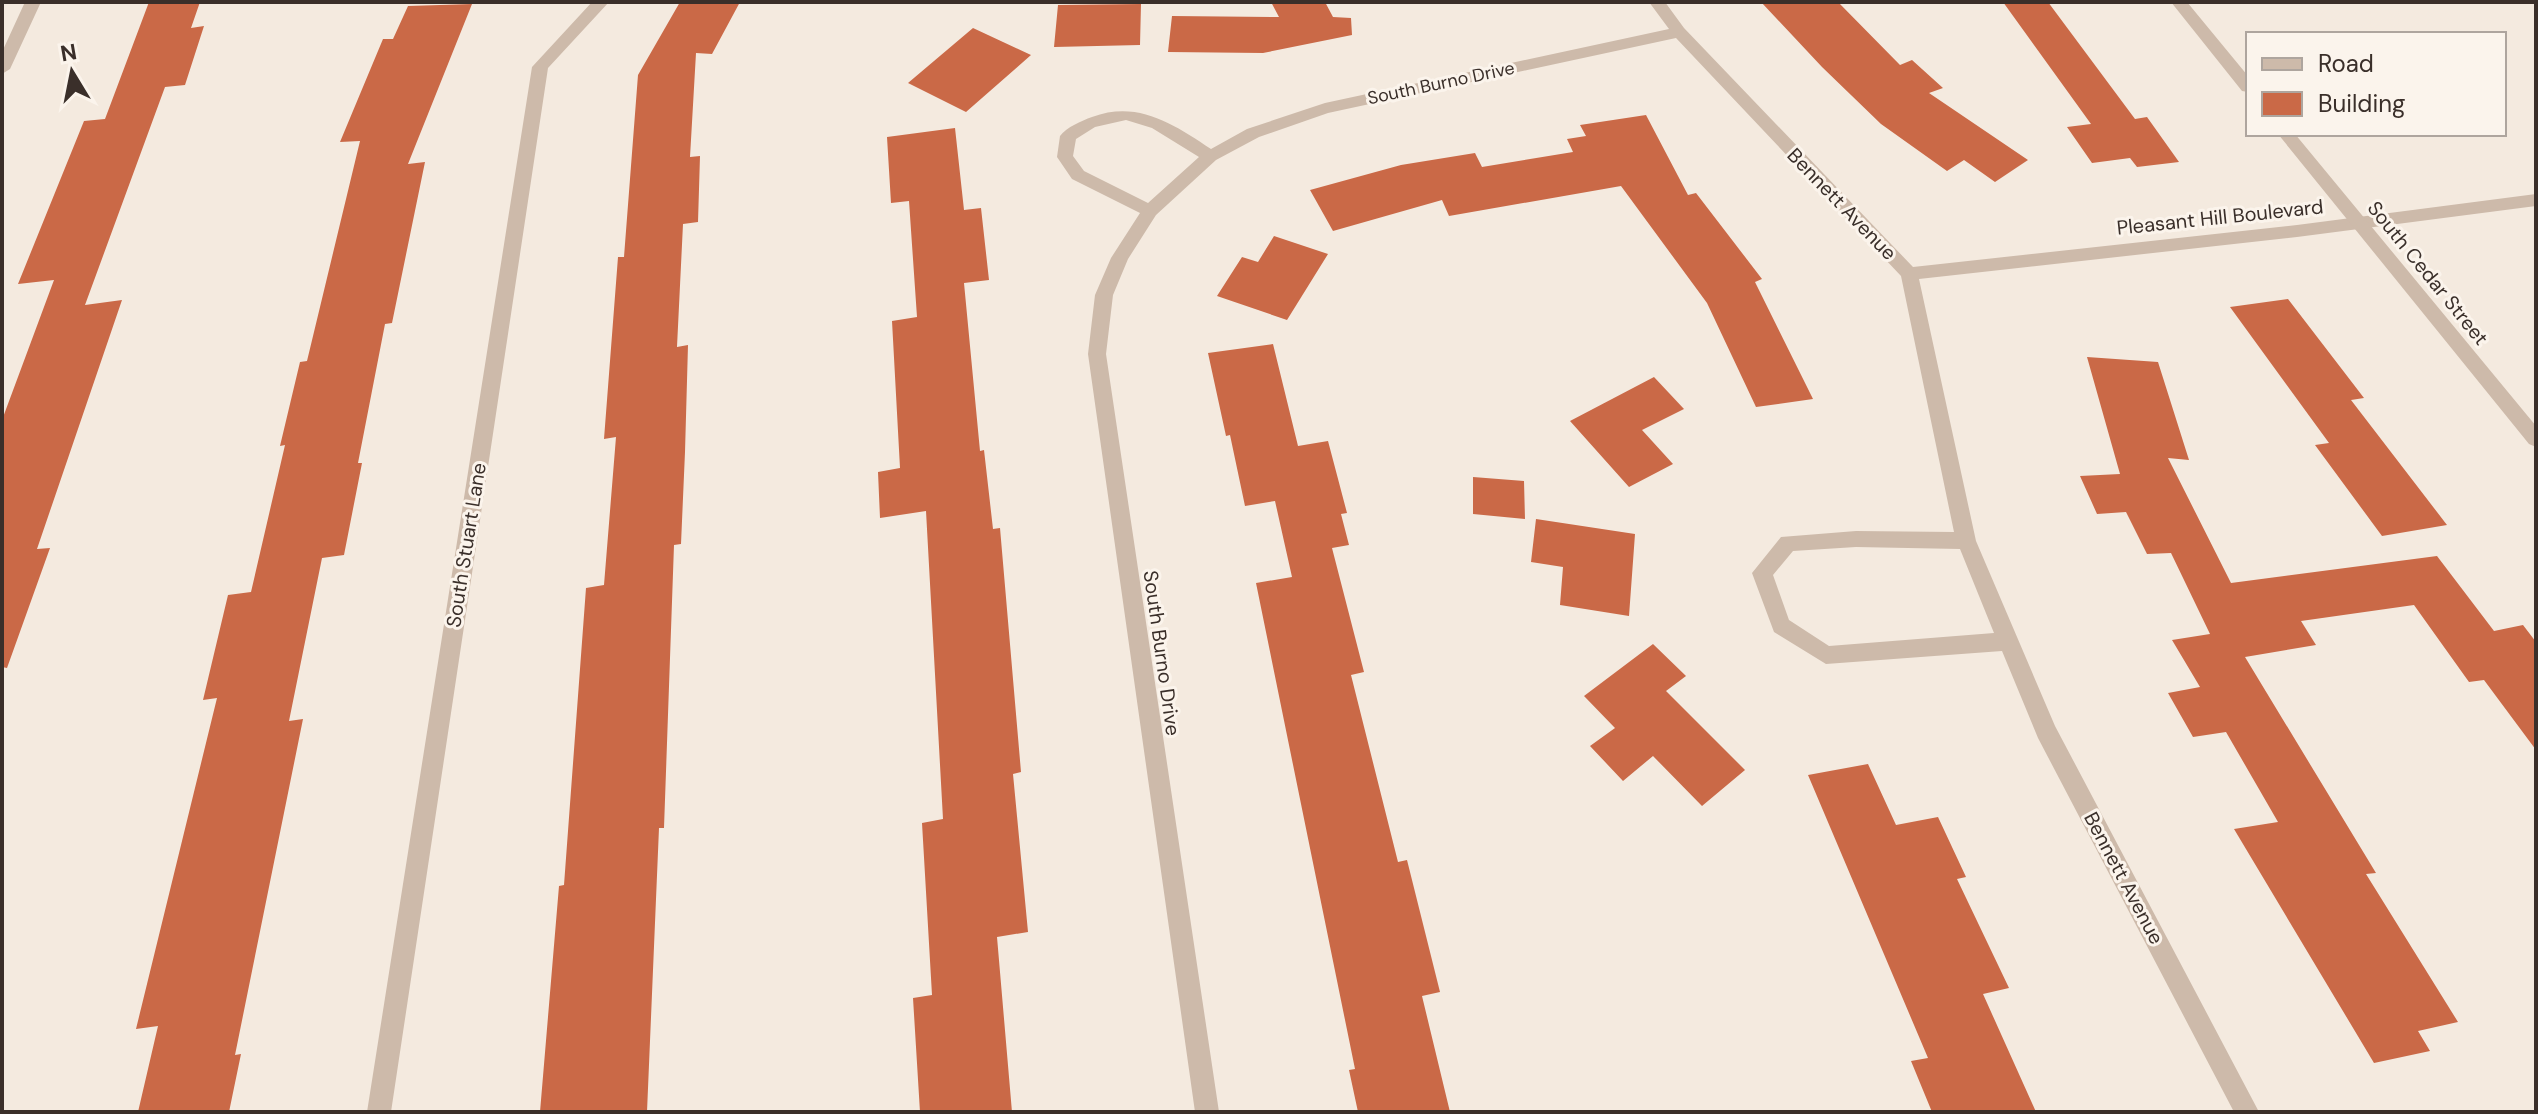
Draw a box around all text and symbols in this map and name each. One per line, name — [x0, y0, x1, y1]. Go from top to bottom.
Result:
north arrow — [32, 32, 112, 112]
legend — [2246, 32, 2506, 136]
text: N — [58, 37, 79, 68]
text: Road — [2318, 48, 2374, 79]
street label: South Burno Drive — [1365, 56, 1517, 110]
text: Building — [2318, 88, 2405, 119]
street label: Bennett Avenue — [1782, 142, 1902, 266]
street label: Pleasant Hill Boulevard — [2115, 193, 2325, 241]
street label: South Cedar Street — [2362, 196, 2494, 351]
street label: South Stuart Lane — [440, 461, 492, 629]
street label: South Burno Drive — [1138, 569, 1186, 737]
street label: Bennett Avenue — [2078, 807, 2170, 949]

